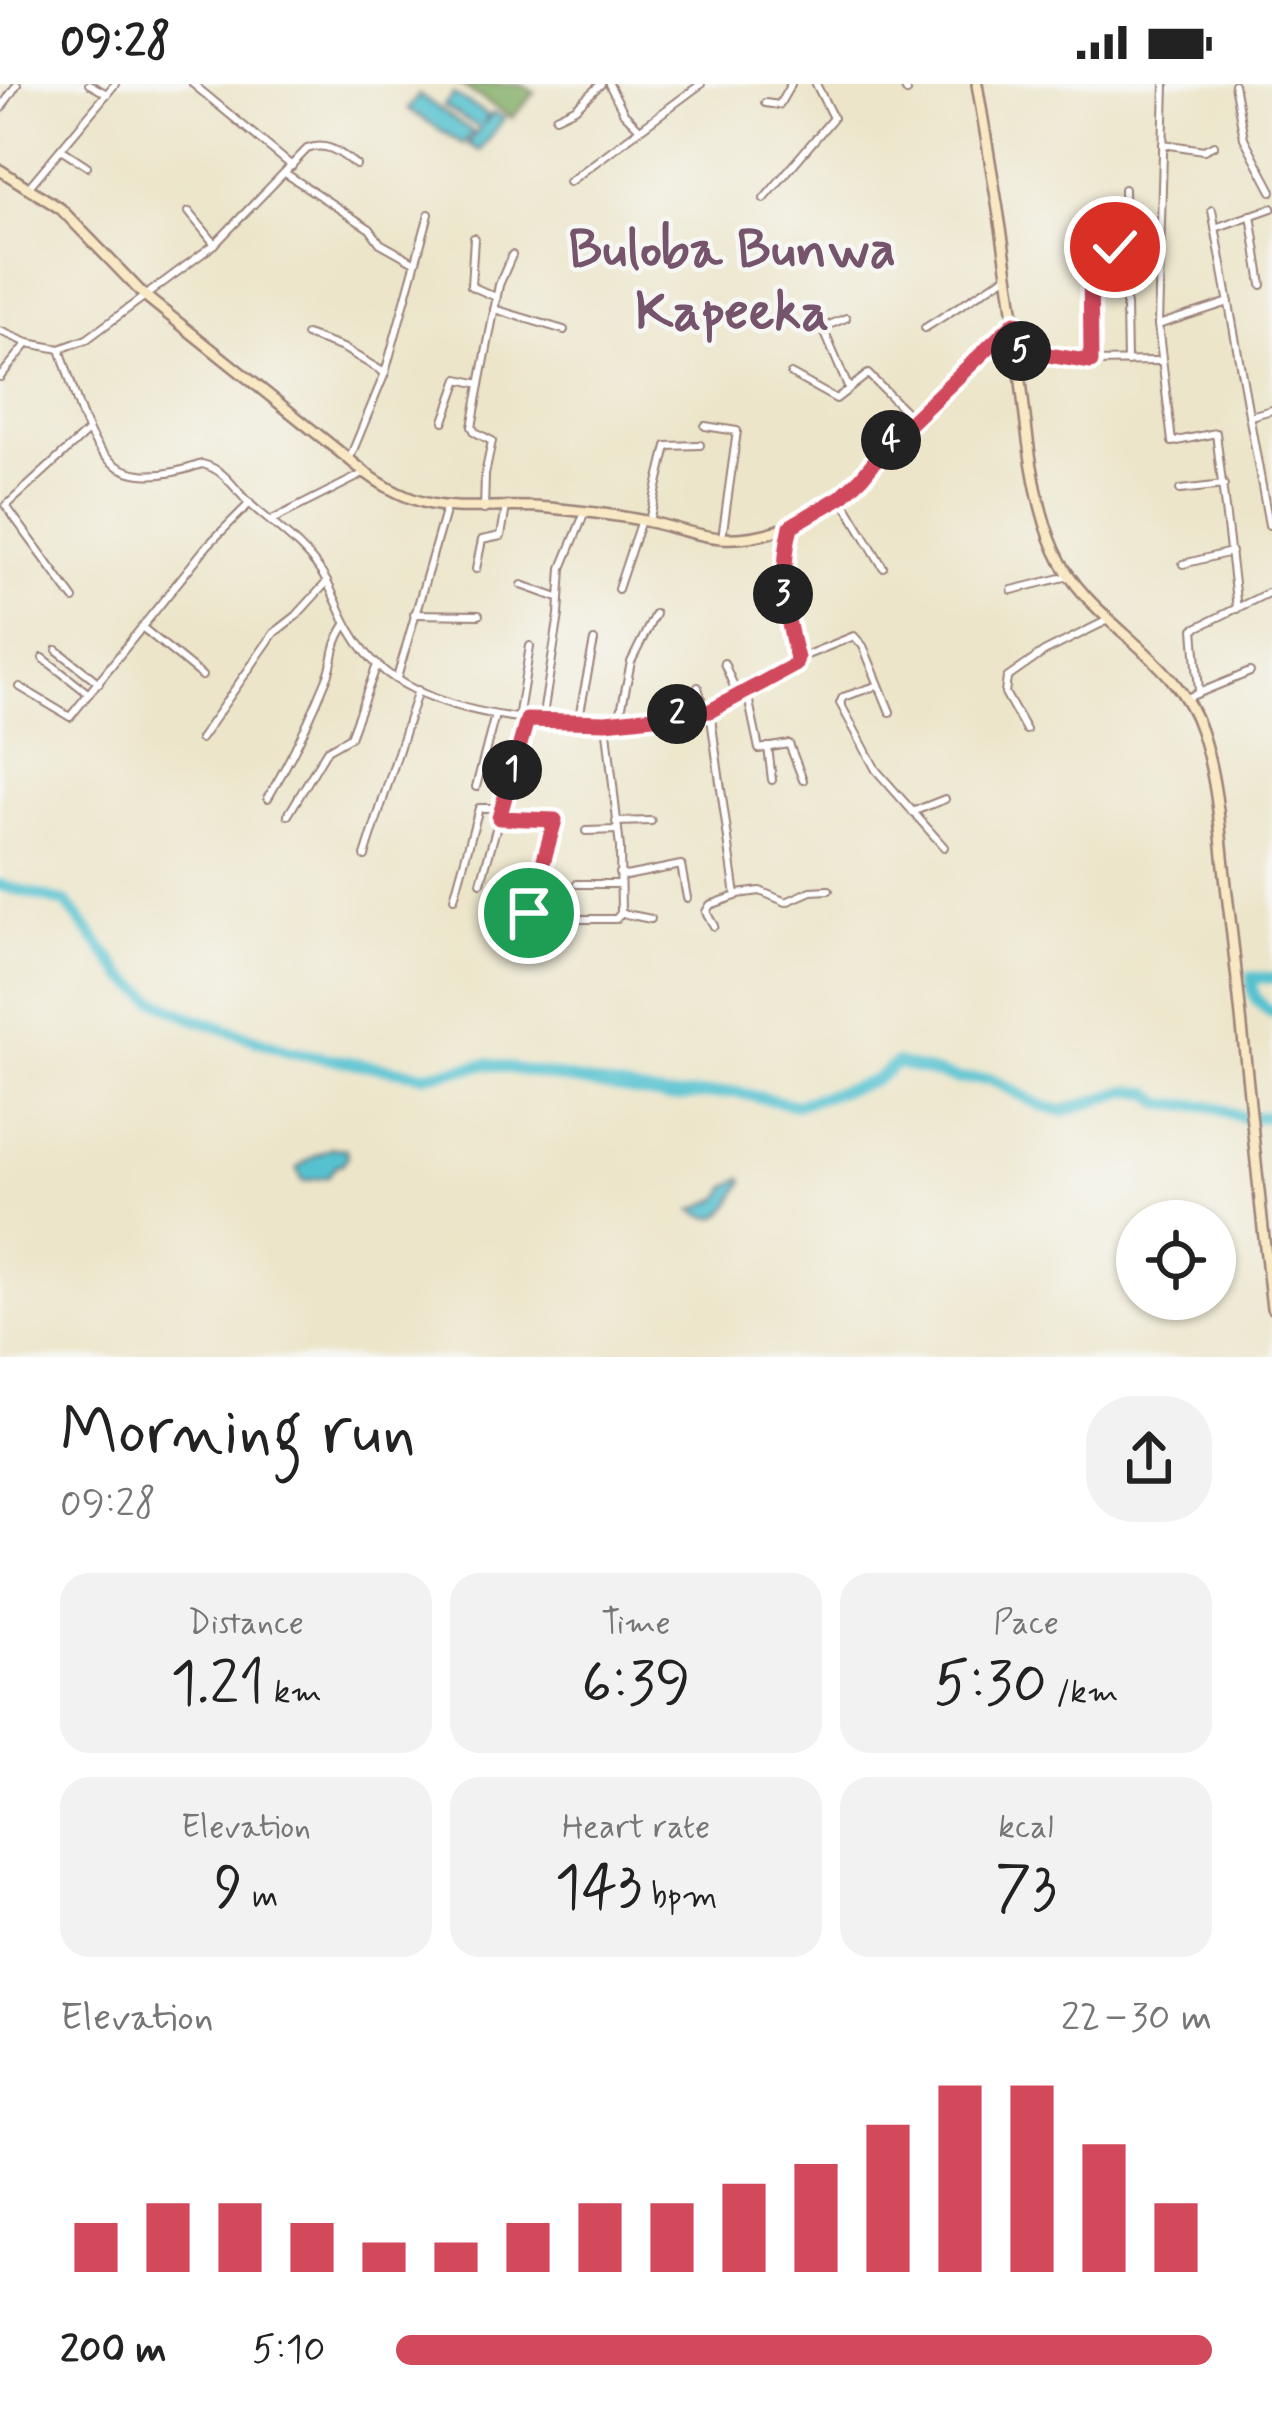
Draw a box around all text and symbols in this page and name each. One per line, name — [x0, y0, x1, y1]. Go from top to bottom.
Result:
text: 09:28 — [60, 13, 171, 72]
pin — [1064, 196, 1166, 298]
icon: check — [1082, 214, 1148, 280]
district label: Buloba Bunwa Kapeeka — [568, 216, 896, 349]
pin: 5 — [991, 321, 1051, 381]
text: 5 — [1011, 329, 1031, 373]
pin: 4 — [861, 410, 921, 470]
text: 4 — [881, 418, 901, 462]
pin: 3 — [753, 564, 813, 624]
text: 3 — [776, 572, 790, 616]
pin: 2 — [647, 684, 707, 744]
text: 2 — [669, 692, 685, 736]
pin: 1 — [482, 740, 542, 800]
text: 1 — [505, 748, 519, 792]
pin — [478, 862, 580, 964]
icon: arrive — [496, 880, 562, 946]
map controls — [1116, 1200, 1236, 1320]
button: locate — [1116, 1200, 1236, 1320]
text: Morning run — [60, 1391, 416, 1477]
button: share — [1086, 1396, 1212, 1522]
text: 09:28 — [60, 1479, 156, 1530]
text: Distance — [188, 1602, 304, 1646]
text: Time — [601, 1602, 671, 1646]
text: Pace — [993, 1602, 1059, 1646]
text: 1.21 — [170, 1646, 265, 1725]
text: 6:39 — [581, 1646, 691, 1725]
text: 5:30 — [934, 1646, 1047, 1725]
text: km — [265, 1671, 322, 1715]
text: /km — [1047, 1671, 1118, 1715]
text: Elevation — [181, 1806, 311, 1850]
text: Heart rate — [562, 1806, 710, 1850]
text: kcal — [998, 1806, 1054, 1850]
text: 9 — [214, 1850, 243, 1929]
text: 143 — [554, 1850, 642, 1929]
text: 73 — [995, 1850, 1057, 1929]
text: m — [243, 1875, 278, 1919]
text: bpm — [642, 1875, 718, 1919]
text: Elevation — [60, 1993, 214, 2044]
text: 22–30 m — [1061, 1993, 1212, 2044]
text: 200 m — [60, 2325, 166, 2376]
text: 5:10 — [252, 2325, 326, 2376]

